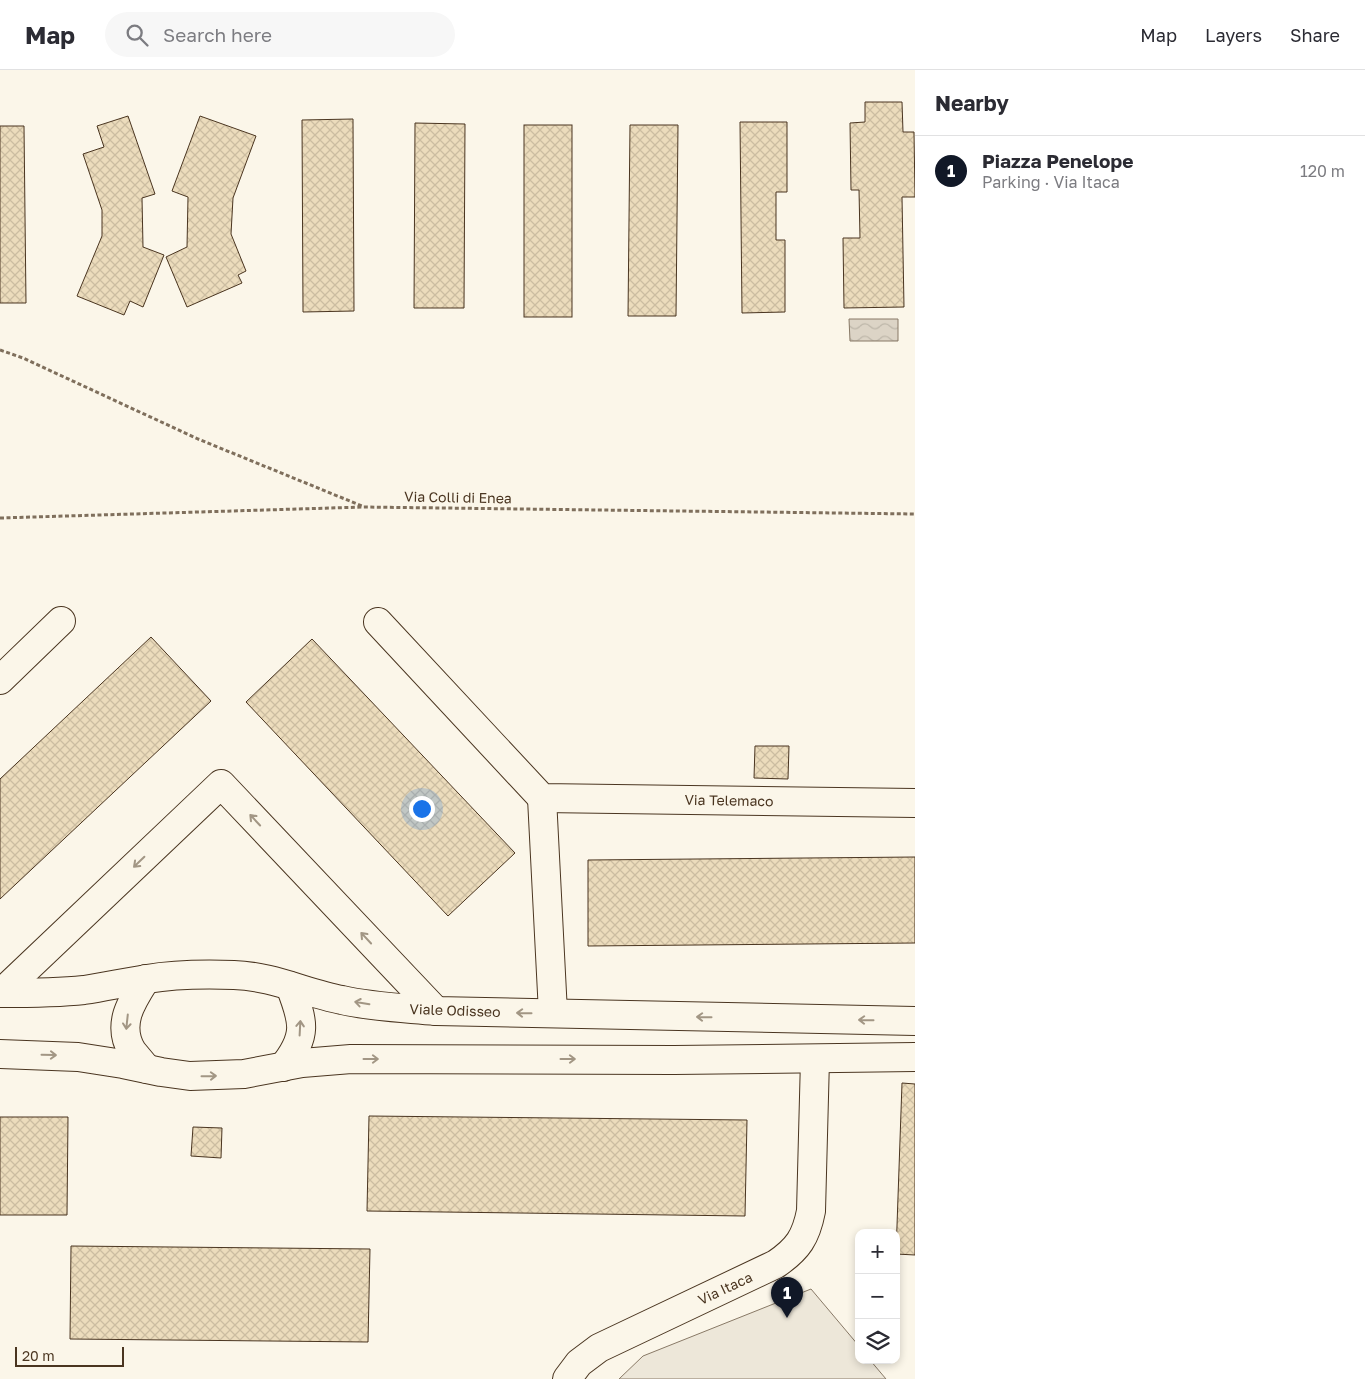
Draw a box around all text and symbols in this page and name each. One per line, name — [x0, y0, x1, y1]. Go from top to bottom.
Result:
search box — [105, 12, 455, 57]
text: Map — [25, 20, 75, 49]
icon: search — [123, 21, 151, 49]
text: Search here — [163, 23, 272, 46]
text: Map — [1140, 24, 1177, 46]
text: Layers — [1205, 24, 1262, 46]
text: Share — [1290, 24, 1340, 46]
text: Nearby — [935, 90, 1009, 116]
text: Piazza Penelope — [982, 149, 1133, 172]
text: 1 — [947, 161, 955, 181]
text: 120 m — [1300, 161, 1345, 181]
text: Parking · Via Itaca — [982, 172, 1120, 192]
street label: Via Colli di Enea — [404, 488, 512, 506]
street label: Via Telemaco — [684, 791, 774, 809]
your location — [409, 796, 435, 822]
one-way arrow — [249, 813, 261, 826]
one-way arrow — [133, 856, 145, 868]
one-way arrow — [360, 932, 372, 944]
one-way arrow — [354, 998, 370, 1008]
street label: Viale Odisseo — [409, 1000, 501, 1020]
one-way arrow — [516, 1008, 532, 1017]
one-way arrow — [696, 1012, 712, 1022]
one-way arrow — [122, 1014, 131, 1030]
one-way arrow — [859, 1015, 875, 1025]
one-way arrow — [296, 1021, 305, 1037]
one-way arrow — [40, 1050, 56, 1060]
one-way arrow — [362, 1054, 378, 1064]
one-way arrow — [560, 1054, 576, 1064]
one-way arrow — [201, 1071, 217, 1080]
map controls — [855, 1229, 900, 1364]
button: + — [855, 1229, 900, 1274]
street label: Via Itaca — [695, 1268, 755, 1308]
button: − — [855, 1274, 900, 1319]
pin: 1 — [771, 1277, 803, 1318]
button: layers — [855, 1319, 900, 1364]
scale bar — [15, 1344, 124, 1367]
text: 20 m — [22, 1347, 55, 1364]

